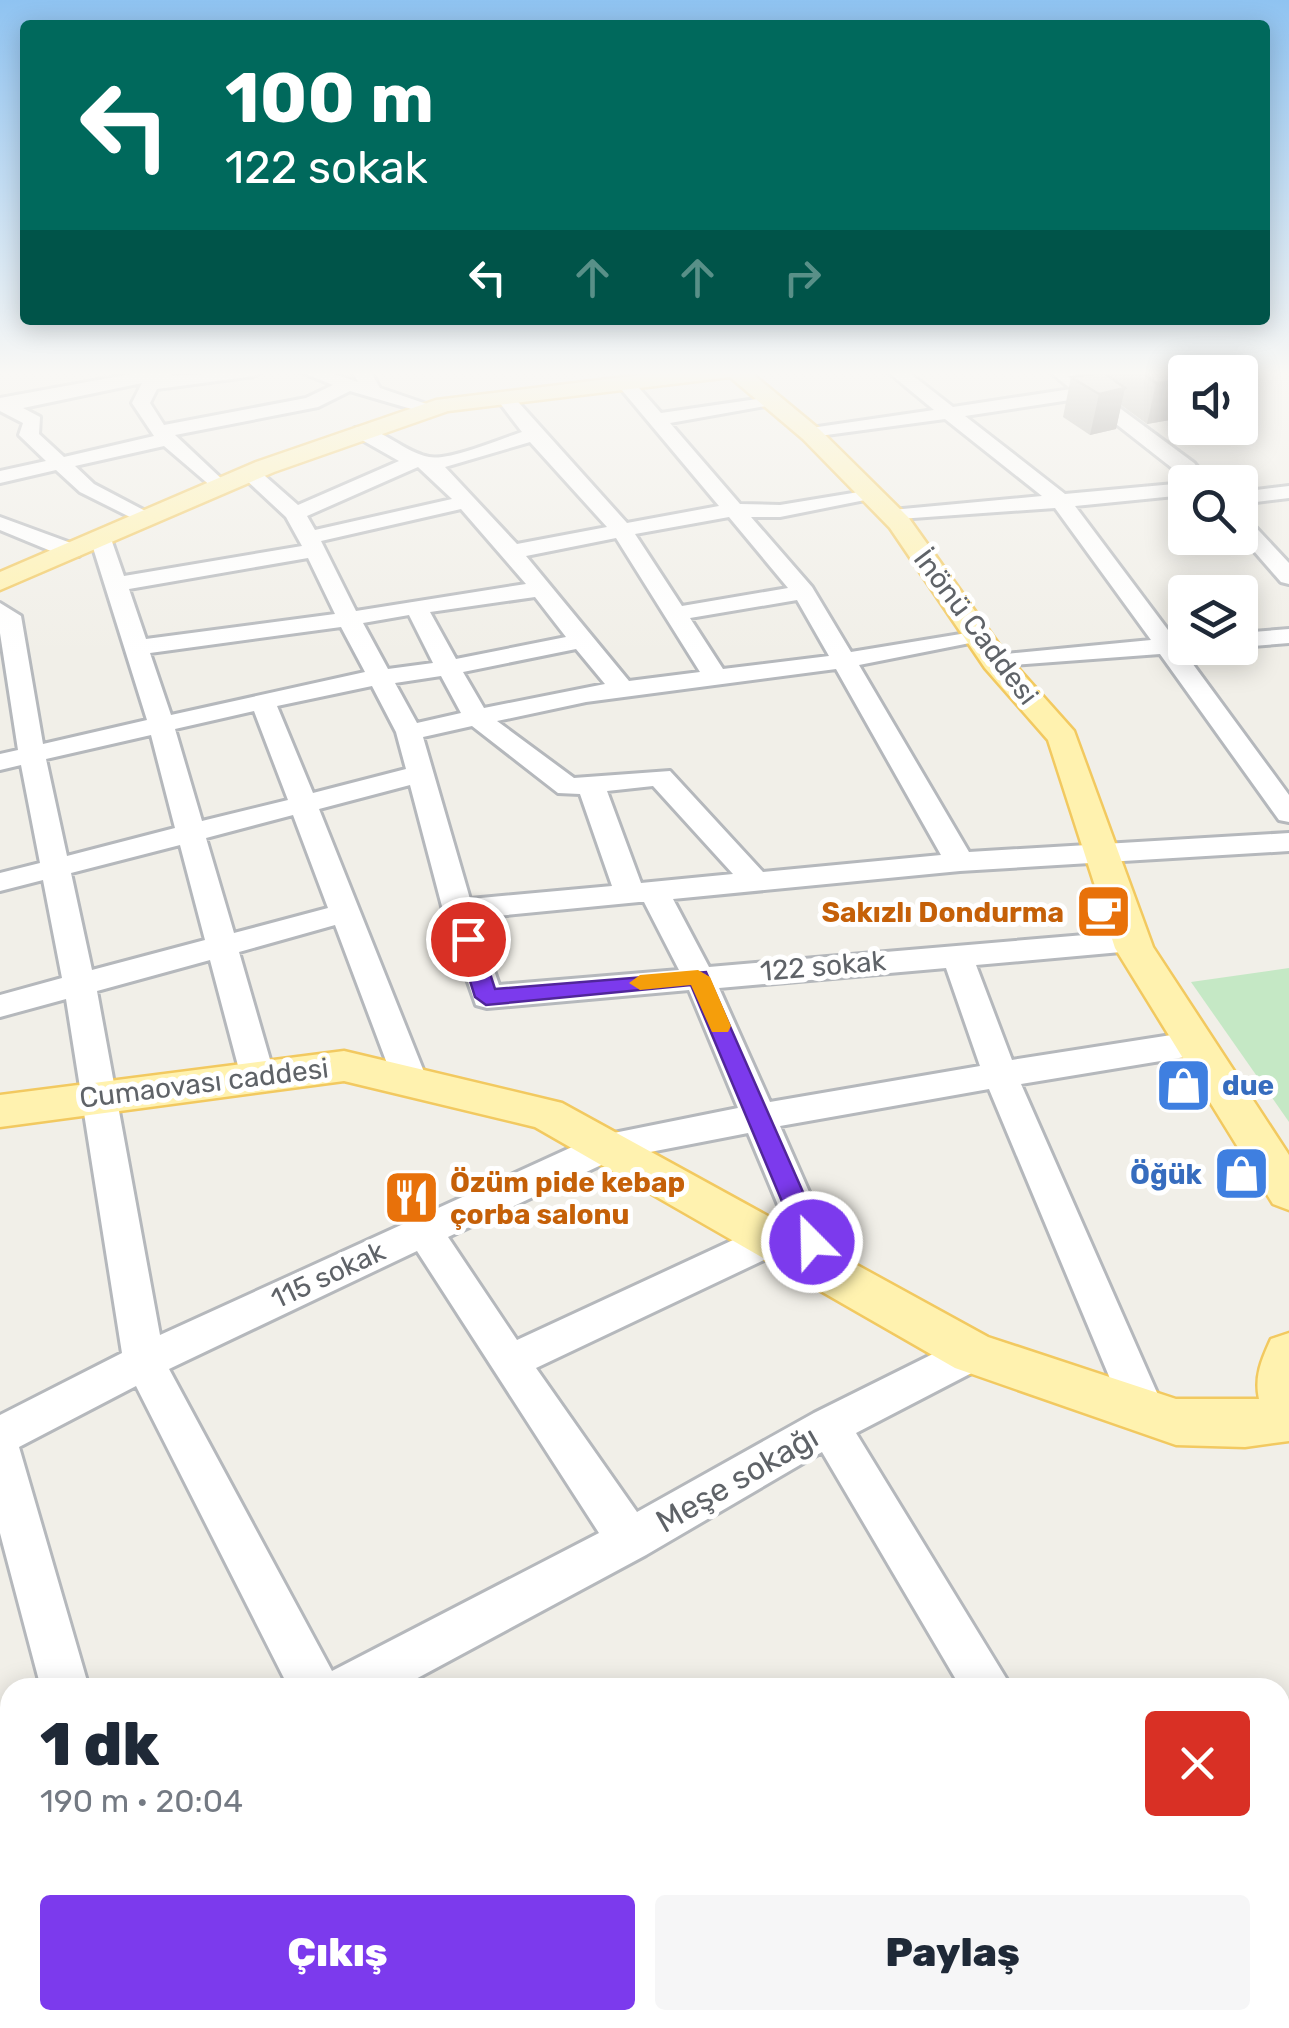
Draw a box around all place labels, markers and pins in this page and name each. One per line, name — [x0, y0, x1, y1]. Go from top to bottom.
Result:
cafe icon: Sakızlı Dondurma — [1073, 882, 1133, 942]
place label: Sakızlı Dondurma — [821, 896, 1064, 929]
pin — [426, 897, 511, 982]
shop icon: due — [1153, 1055, 1213, 1115]
place label: due — [1222, 1069, 1274, 1102]
shop icon: Öğük — [1211, 1144, 1271, 1204]
place label: Öğük — [1130, 1158, 1203, 1191]
place label: Özüm pide kebap çorba salonu — [450, 1166, 685, 1231]
restaurant icon: Özüm pide kebap çorba salonu — [381, 1168, 441, 1228]

